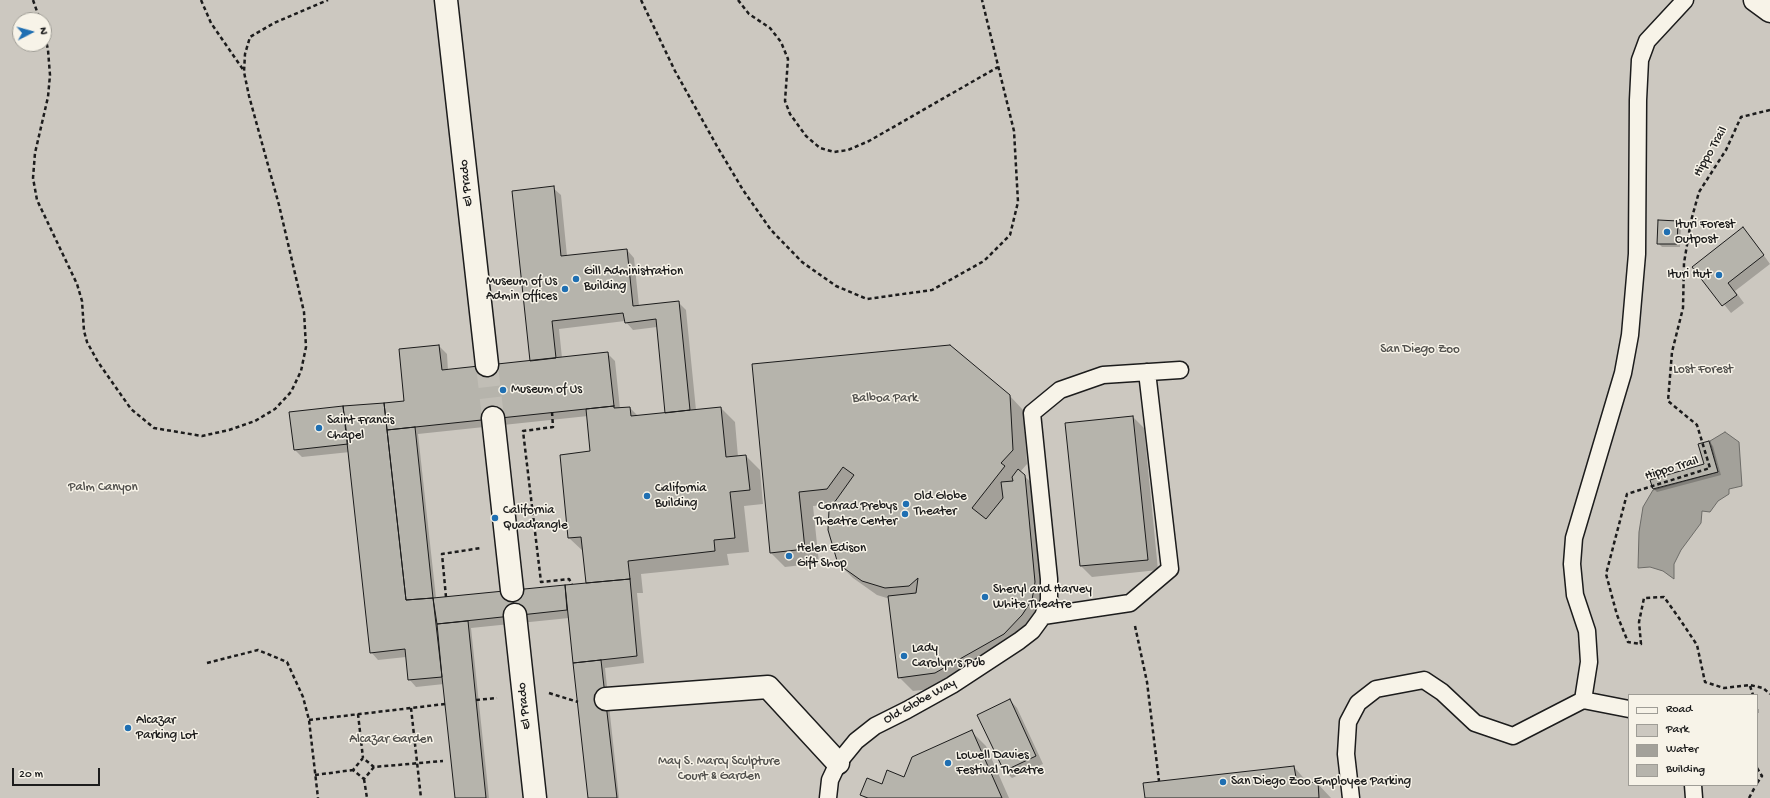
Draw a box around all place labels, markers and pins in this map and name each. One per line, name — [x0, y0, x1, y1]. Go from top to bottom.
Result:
place label: Ituri Forest Outpost — [1675, 217, 1735, 248]
marker: Ituri Forest Outpost — [1662, 227, 1672, 237]
place label: Gill Administration Building — [584, 264, 683, 295]
place label: Ituri Hut — [1667, 267, 1711, 283]
marker: Ituri Hut — [1714, 270, 1724, 280]
place label: Museum of Us Admin Offices — [486, 274, 557, 305]
marker: Gill Administration Building — [571, 274, 581, 284]
marker: Museum of Us Admin Offices — [560, 284, 570, 294]
place label: Museum of Us — [511, 382, 582, 398]
marker: Museum of Us — [498, 385, 508, 395]
place label: Saint Francis Chapel — [327, 413, 394, 444]
marker: Saint Francis Chapel — [314, 423, 324, 433]
place label: California Building — [655, 481, 706, 512]
place label: Old Globe Theater — [914, 489, 967, 520]
marker: California Building — [642, 491, 652, 501]
place label: Conrad Prebys Theatre Center — [815, 499, 897, 530]
marker: Old Globe Theater — [901, 499, 911, 509]
place label: California Quadrangle — [503, 503, 568, 534]
marker: Conrad Prebys Theatre Center — [900, 509, 910, 519]
marker: California Quadrangle — [490, 513, 500, 523]
place label: Helen Edison Gift Shop — [797, 541, 866, 572]
marker: Helen Edison Gift Shop — [784, 551, 794, 561]
place label: Sheryl and Harvey White Theatre — [993, 582, 1092, 613]
marker: Sheryl and Harvey White Theatre — [980, 592, 990, 602]
place label: Lady Carolyn’s Pub — [912, 641, 985, 672]
marker: Lady Carolyn’s Pub — [899, 651, 909, 661]
place label: Alcazar Parking Lot — [136, 713, 197, 744]
marker: Alcazar Parking Lot — [123, 723, 133, 733]
place label: Lowell Davies Festival Theatre — [956, 748, 1044, 779]
marker: Lowell Davies Festival Theatre — [943, 758, 953, 768]
place label: San Diego Zoo Employee Parking — [1231, 774, 1411, 790]
marker: San Diego Zoo Employee Parking — [1218, 777, 1228, 787]

